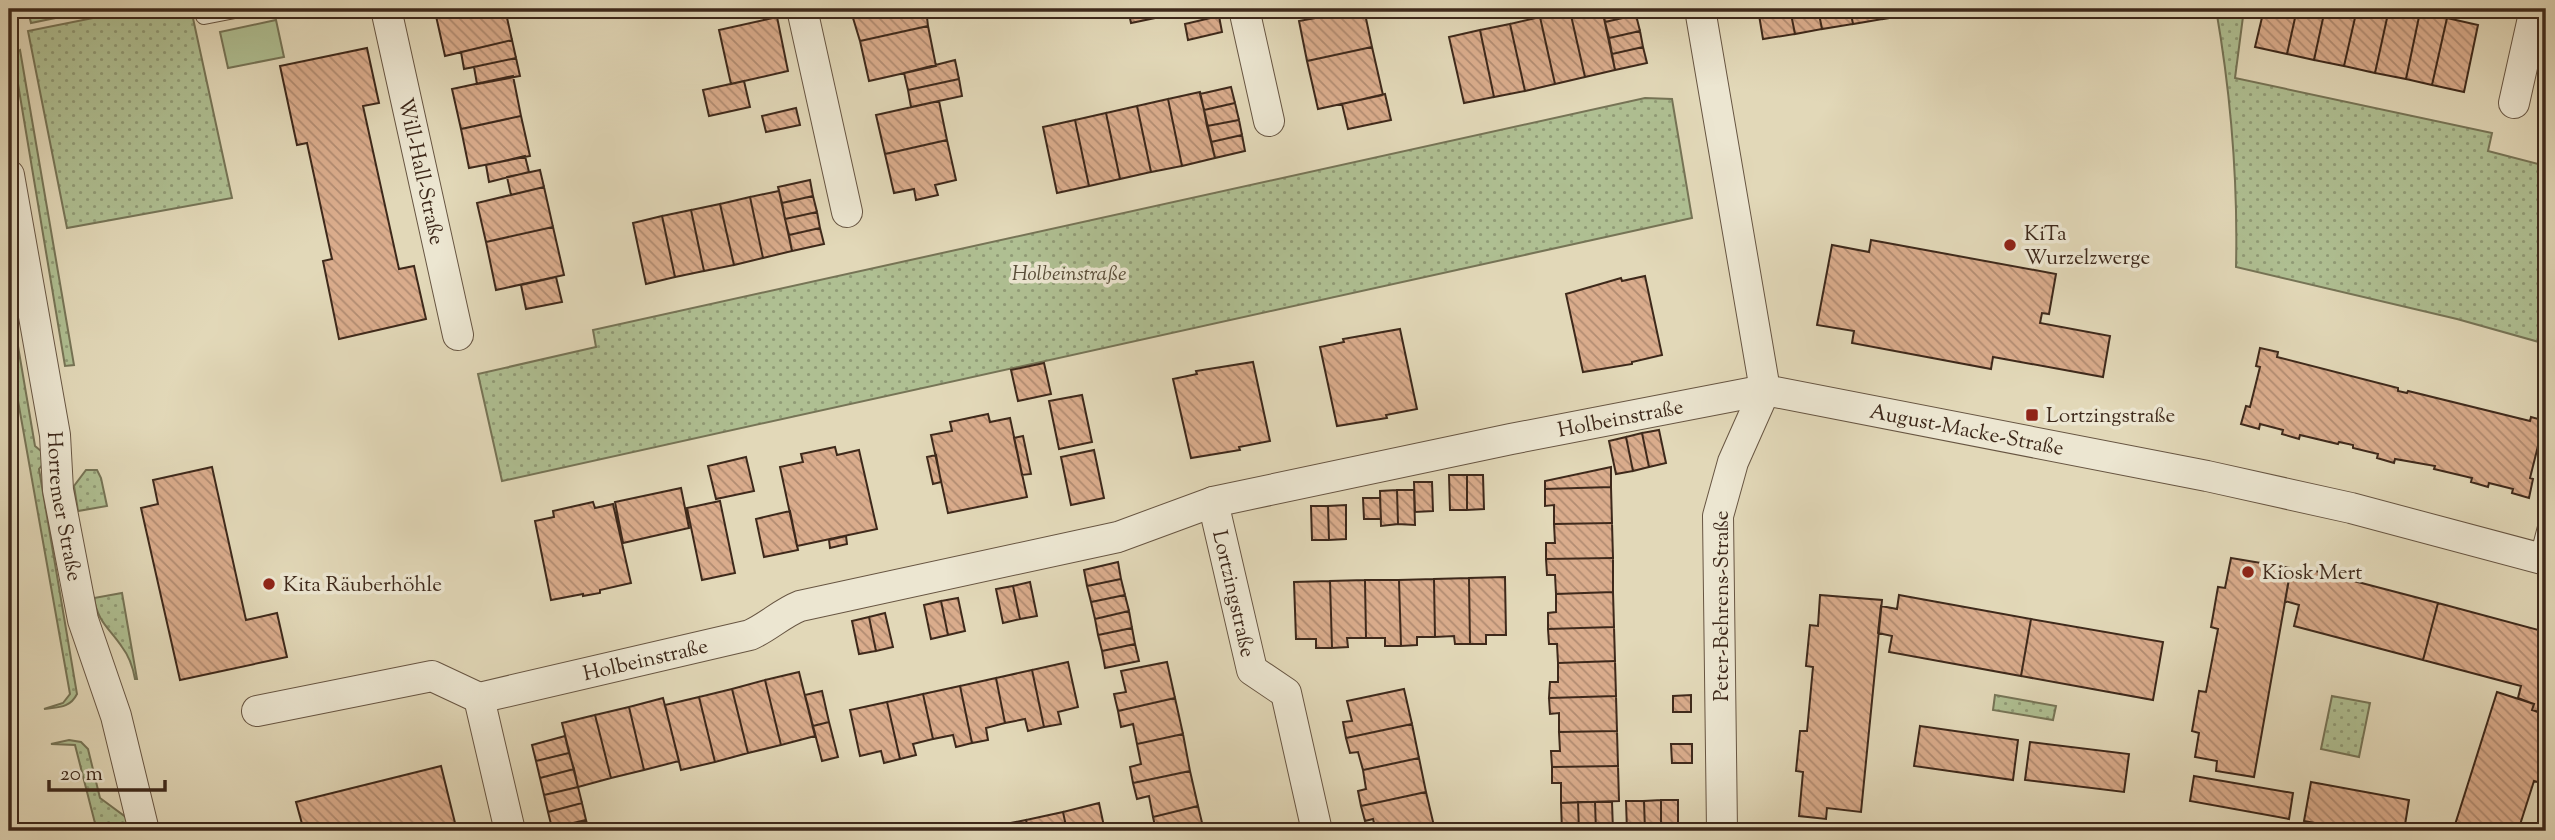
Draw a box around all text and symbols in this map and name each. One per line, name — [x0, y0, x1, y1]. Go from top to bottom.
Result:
street label: Will-Hall-Straße — [389, 95, 451, 248]
place label: KiTa Wurzelzwerge — [2024, 220, 2150, 274]
marker: KiTa Wurzelzwerge — [2002, 237, 2018, 253]
park label: Holbeinstraße — [1012, 260, 1126, 290]
street label: Holbeinstraße — [1555, 393, 1686, 447]
street label: August-Macke-Straße — [1867, 398, 2066, 465]
place label: Lortzingstraße — [2046, 402, 2175, 432]
marker: Lortzingstraße — [2024, 407, 2040, 423]
street label: Horremer Straße — [38, 431, 88, 584]
street label: Peter-Behrens-Straße — [1708, 510, 1738, 702]
street label: Lortzingstraße — [1203, 528, 1262, 660]
place label: Kiosk Mert — [2262, 559, 2363, 589]
marker: Kiosk Mert — [2240, 564, 2256, 580]
place label: Kita Räuberhöhle — [283, 571, 442, 601]
marker: Kita Räuberhöhle — [261, 576, 277, 592]
street label: Holbeinstraße — [580, 632, 711, 690]
scale bar — [49, 749, 164, 793]
text: 20 m — [60, 760, 103, 790]

